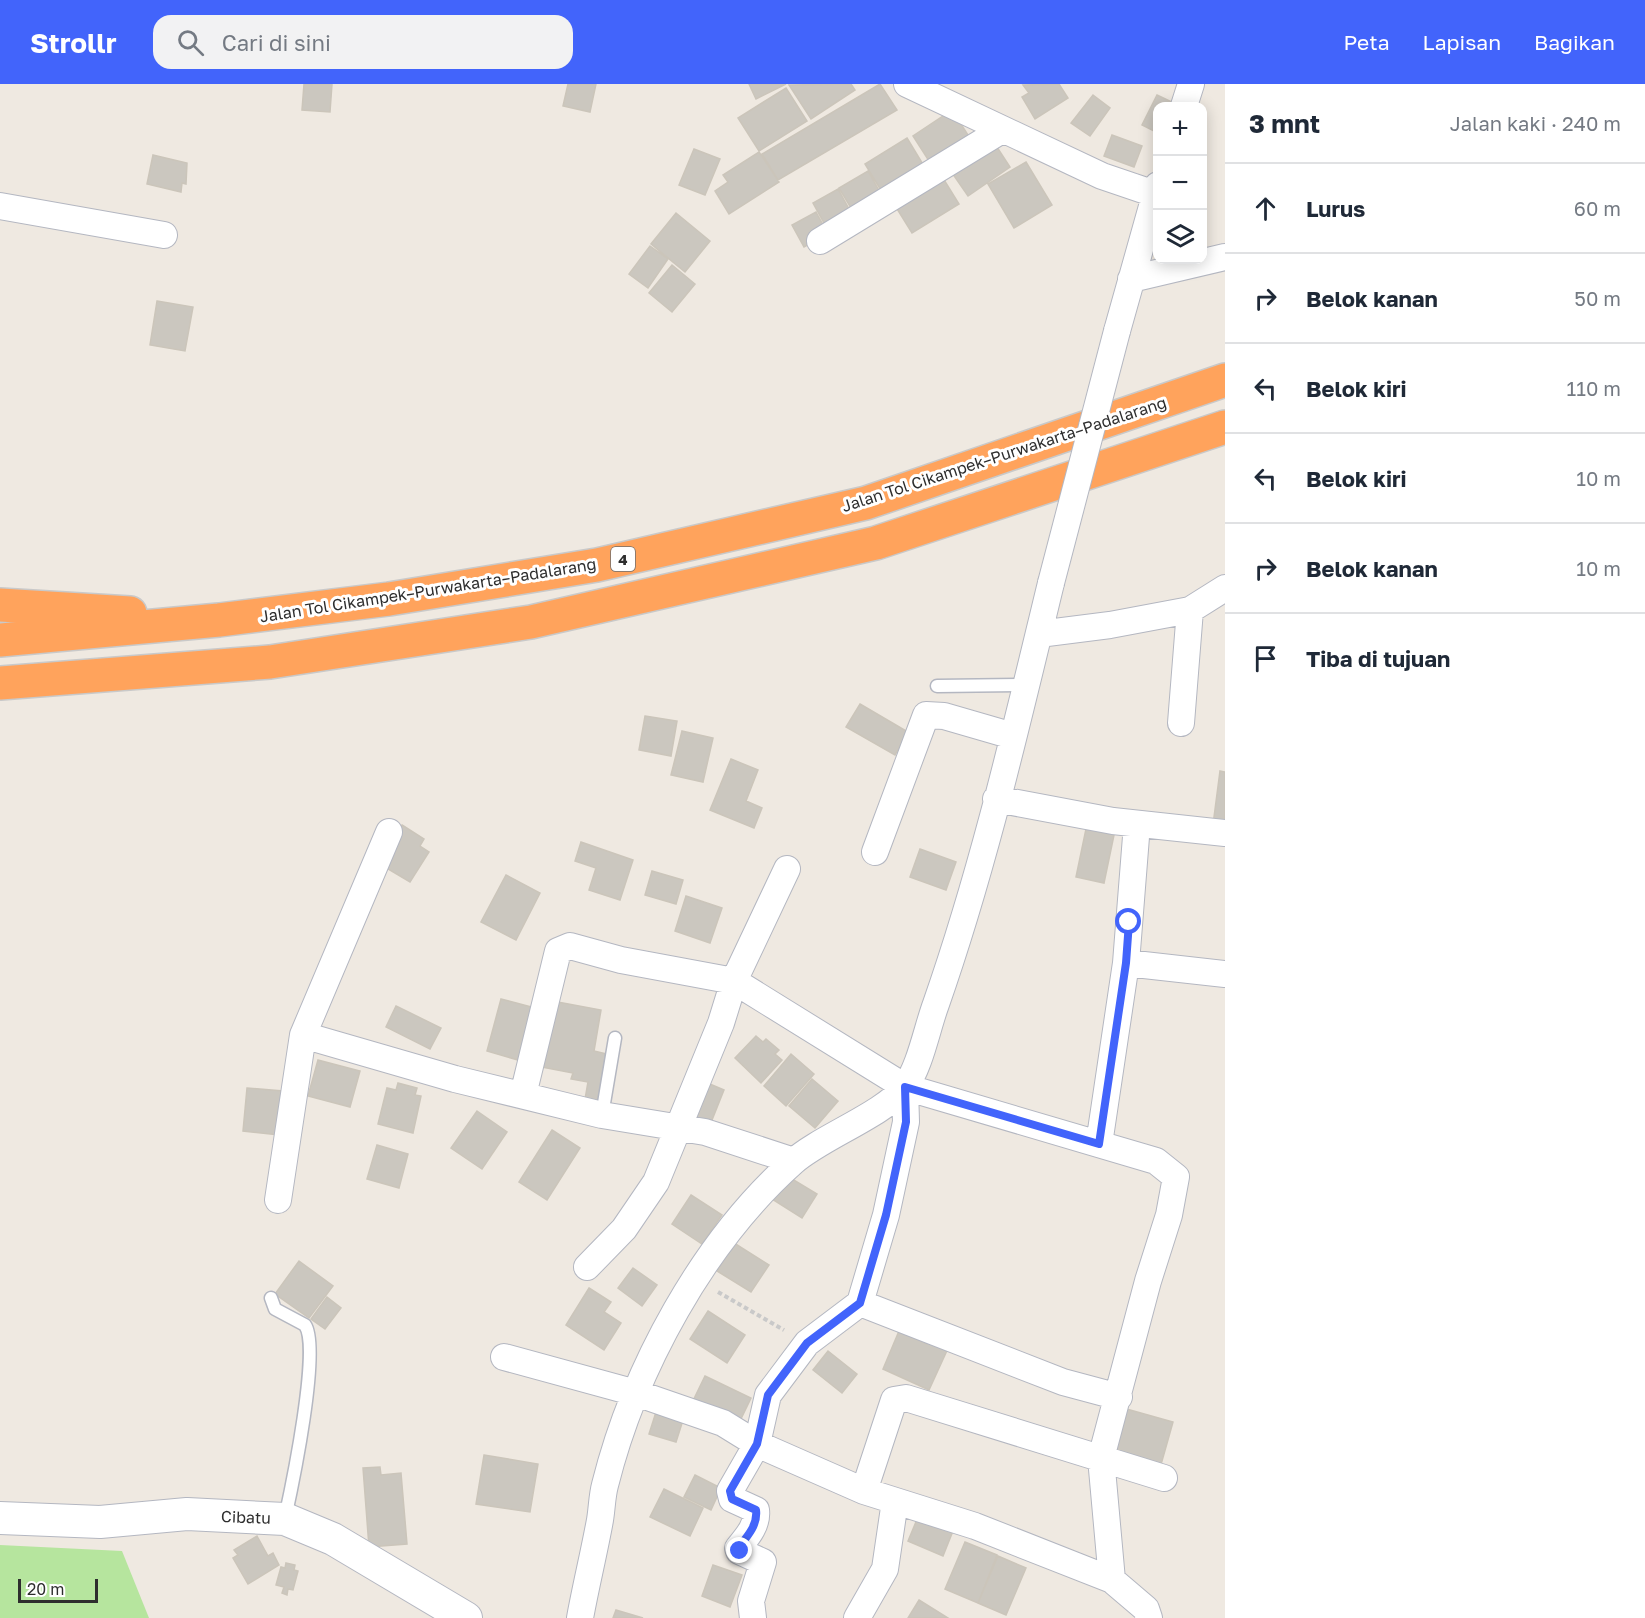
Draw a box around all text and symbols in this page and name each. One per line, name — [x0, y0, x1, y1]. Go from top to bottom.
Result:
search box — [153, 15, 573, 69]
text: Strollr — [30, 26, 117, 59]
icon: search — [174, 26, 207, 59]
text: Cari di sini — [222, 29, 331, 56]
text: Peta — [1344, 29, 1390, 55]
text: Lapisan — [1423, 29, 1501, 55]
text: Bagikan — [1534, 29, 1615, 55]
map controls — [1153, 102, 1207, 264]
button: + — [1153, 102, 1207, 156]
text: 3 mnt — [1249, 108, 1320, 139]
text: Jalan kaki · 240 m — [1450, 111, 1621, 135]
button: − — [1153, 156, 1207, 210]
icon: ahead — [1249, 192, 1282, 225]
text: Lurus — [1306, 195, 1365, 222]
text: 60 m — [1574, 196, 1621, 220]
button: layers — [1153, 210, 1207, 264]
icon: right — [1249, 282, 1282, 315]
text: Belok kanan — [1306, 285, 1438, 312]
text: 50 m — [1574, 286, 1621, 310]
icon: left — [1249, 372, 1282, 405]
text: Belok kiri — [1306, 375, 1407, 402]
text: 110 m — [1567, 376, 1621, 400]
street label: Jalan Tol Cikampek–Purwakarta–Padalarang — [839, 392, 1169, 516]
icon: left — [1249, 462, 1282, 495]
text: Belok kiri — [1306, 465, 1407, 492]
text: 10 m — [1576, 466, 1621, 490]
road number: 4 — [611, 547, 635, 571]
icon: right — [1249, 552, 1282, 585]
street label: Jalan Tol Cikampek–Purwakarta–Padalarang — [258, 553, 598, 627]
text: Belok kanan — [1306, 555, 1438, 582]
text: 10 m — [1576, 556, 1621, 580]
icon: arrive — [1249, 642, 1282, 675]
text: Tiba di tujuan — [1306, 645, 1450, 672]
route start — [1115, 908, 1141, 934]
street label: Cibatu — [221, 1506, 271, 1528]
route end — [726, 1537, 752, 1563]
scale bar — [18, 1576, 98, 1604]
text: 20 m — [27, 1579, 64, 1599]

